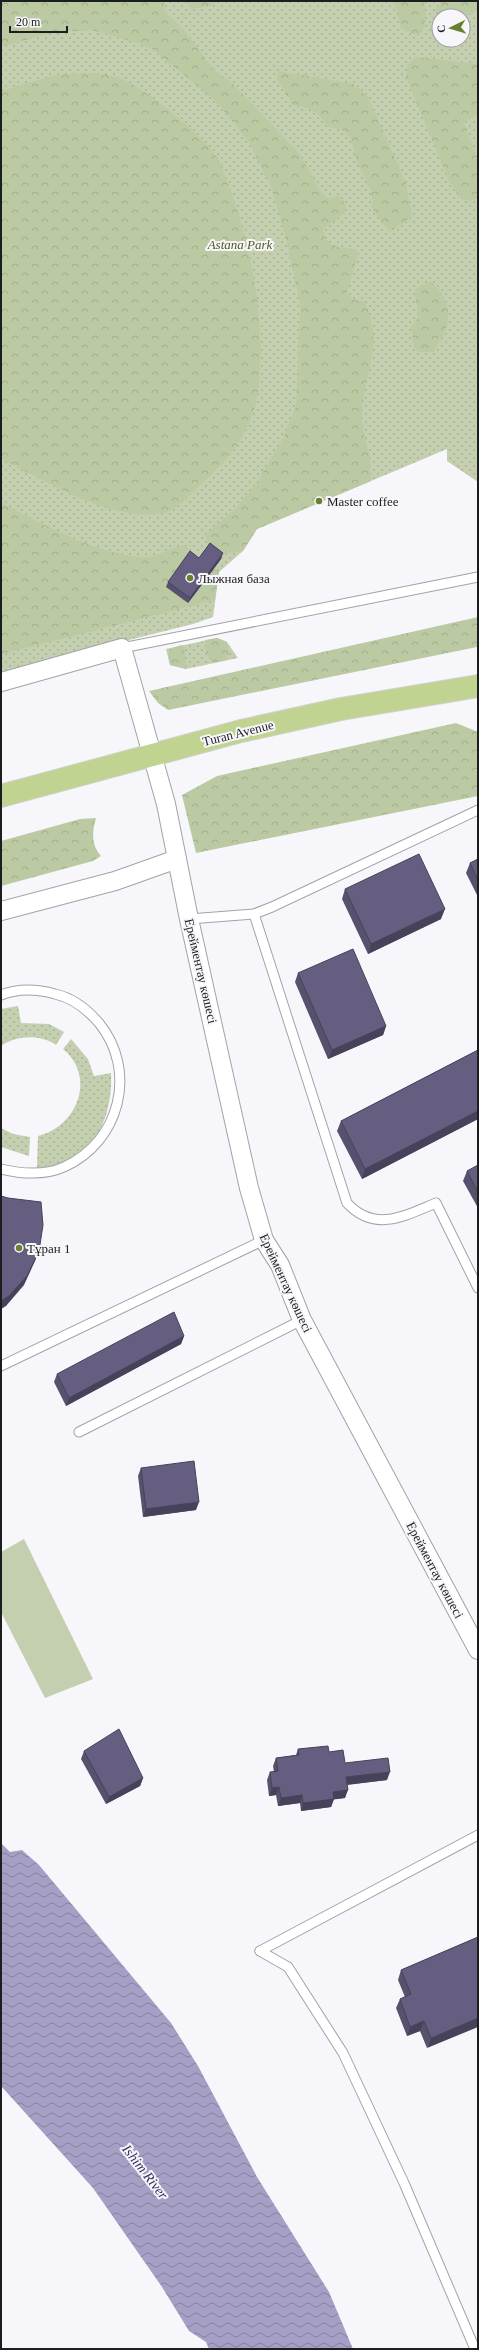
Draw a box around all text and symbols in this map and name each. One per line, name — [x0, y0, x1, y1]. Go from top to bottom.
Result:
scale bar — [10, 8, 67, 34]
north arrow — [431, 8, 471, 48]
text: 20 m — [16, 15, 41, 29]
text: С — [435, 24, 447, 33]
park label: Astana Park — [207, 237, 273, 252]
place label: Master coffee — [327, 494, 399, 509]
marker: Master coffee — [314, 496, 324, 506]
place label: Лыжная база — [198, 571, 270, 586]
marker: Лыжная база — [185, 573, 195, 583]
street label: Turan Avenue — [201, 717, 275, 749]
street label: Ерейментау көшесі — [182, 917, 220, 1025]
street label: Ерейментау көшесі — [257, 1231, 316, 1335]
place label: Тұран 1 — [27, 1241, 70, 1256]
marker: Тұран 1 — [14, 1243, 24, 1253]
street label: Ерейментау көшесі — [403, 1519, 467, 1621]
water label: Ishim River — [118, 2141, 171, 2203]

